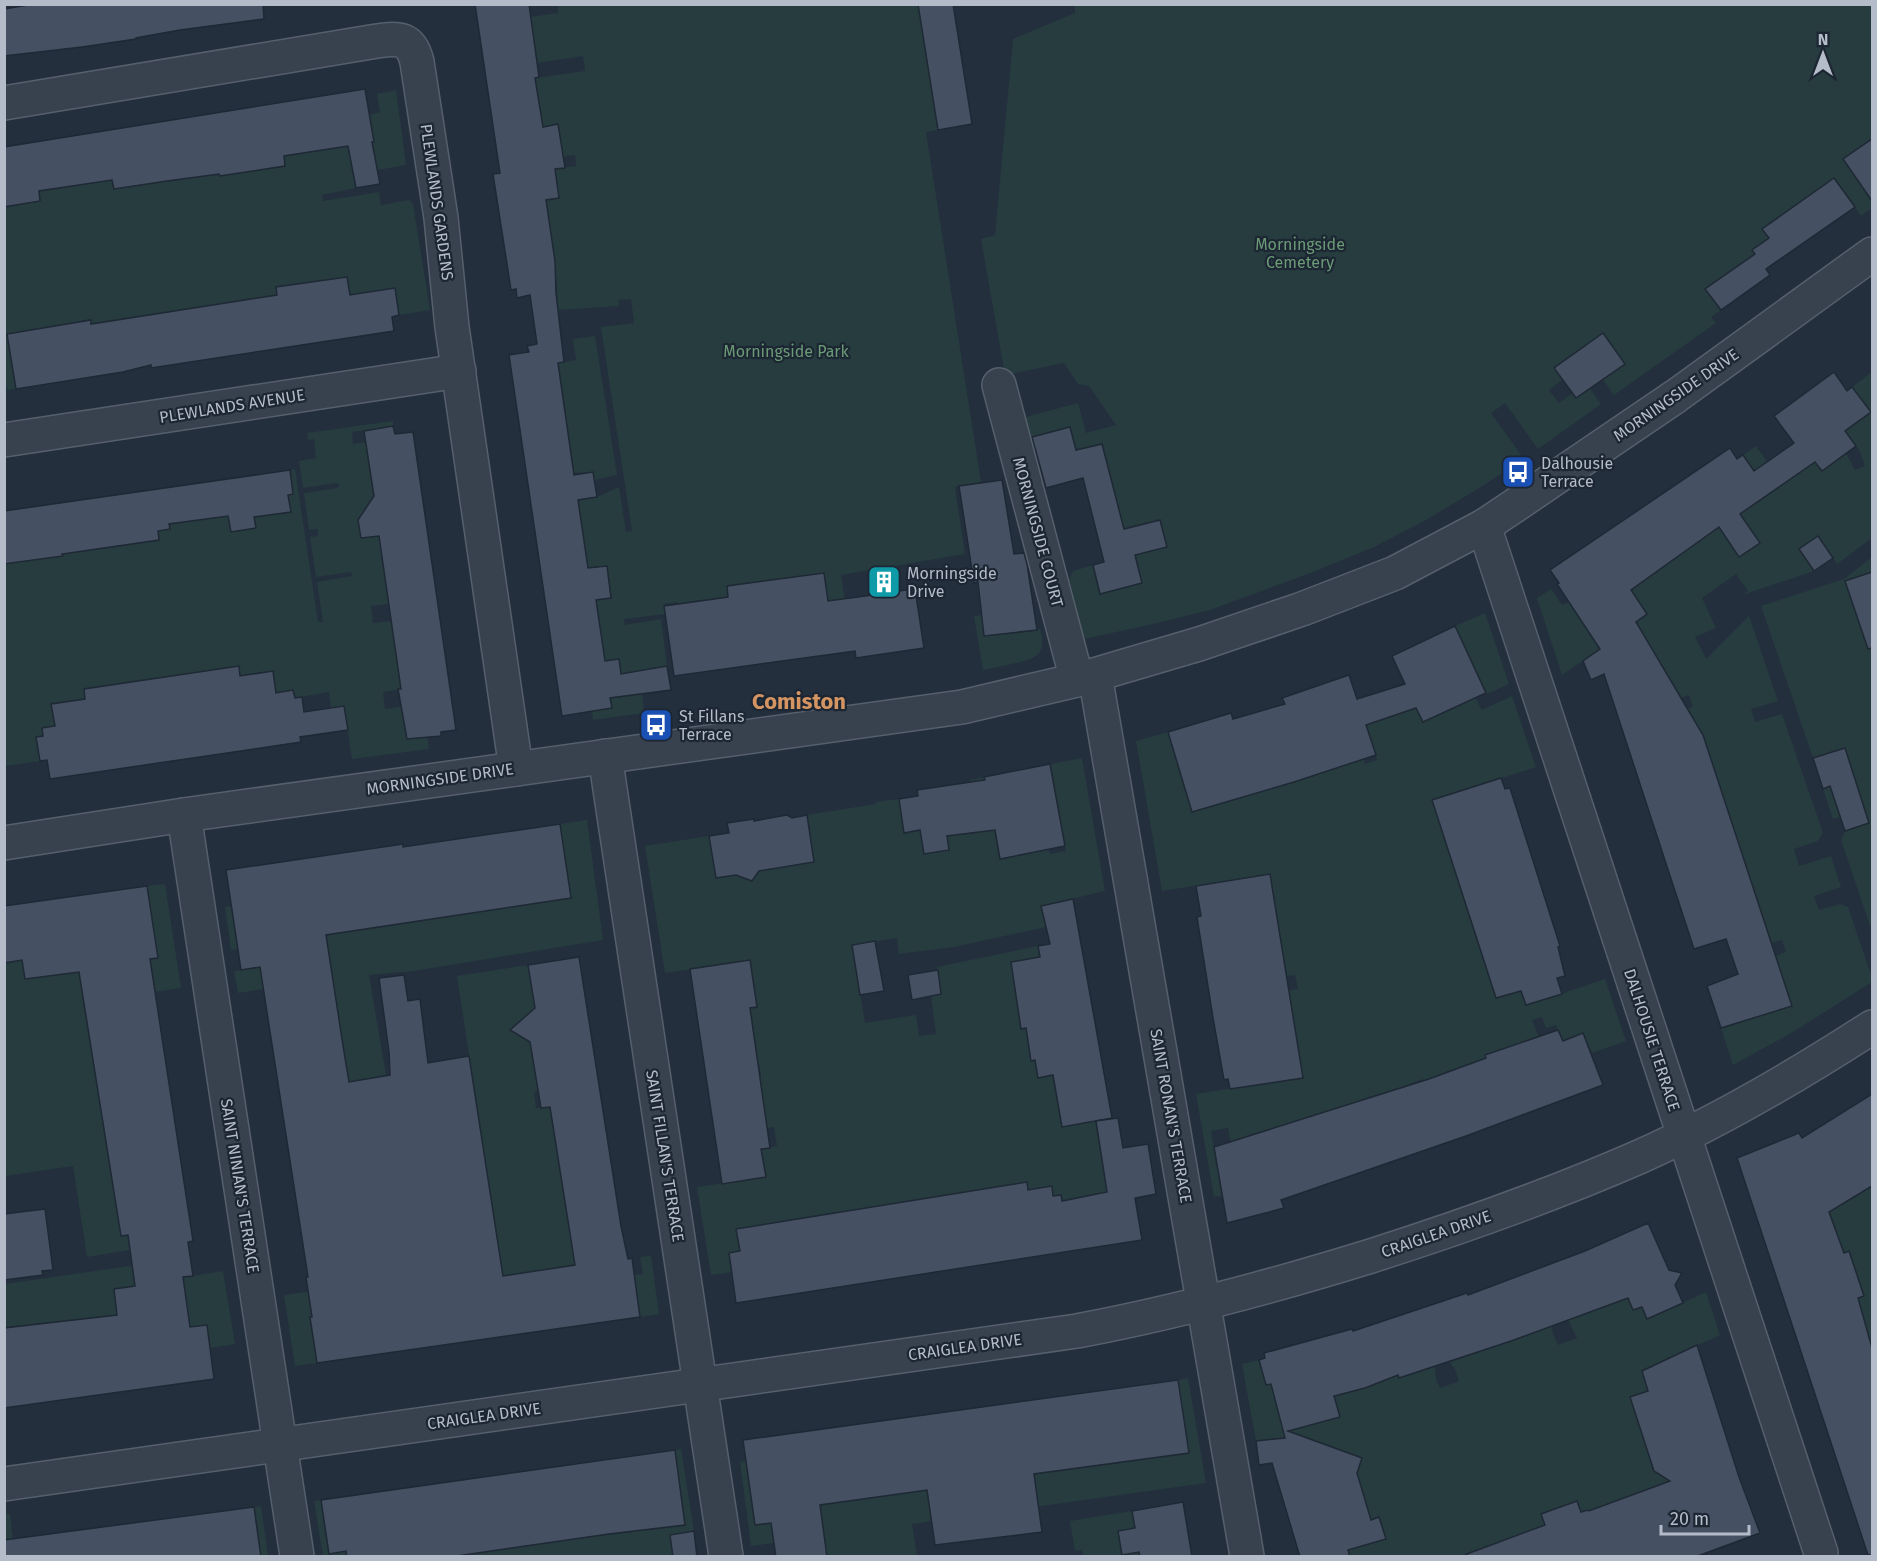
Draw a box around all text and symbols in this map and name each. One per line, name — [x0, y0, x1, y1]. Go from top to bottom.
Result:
north arrow — [1793, 24, 1853, 84]
text: N — [1818, 30, 1828, 49]
street label: PLEWLANDS GARDENS — [417, 123, 457, 282]
park label: Morningside Cemetery — [1255, 235, 1345, 272]
park label: Morningside Park — [723, 342, 850, 361]
street label: MORNINGSIDE DRIVE — [1610, 345, 1742, 445]
street label: PLEWLANDS AVENUE — [158, 385, 306, 427]
bus stop icon: Dalhousie Terrace — [1500, 454, 1536, 490]
place label: Dalhousie Terrace — [1541, 454, 1613, 491]
street label: MORNINGSIDE COURT — [1009, 455, 1067, 610]
building icon: Morningside Drive — [866, 564, 902, 600]
place label: Morningside Drive — [907, 564, 997, 601]
district label: Comiston — [752, 688, 846, 715]
bus stop icon: St Fillans Terrace — [638, 707, 674, 743]
place label: St Fillans Terrace — [679, 707, 744, 744]
street label: MORNINGSIDE DRIVE — [365, 759, 515, 799]
street label: DALHOUSIE TERRACE — [1620, 966, 1684, 1114]
street label: SAINT RONAN'S TERRACE — [1146, 1027, 1196, 1205]
street label: SAINT FILLAN'S TERRACE — [642, 1069, 688, 1243]
street label: SAINT NINIAN'S TERRACE — [217, 1097, 263, 1275]
street label: CRAIGLEA DRIVE — [1379, 1206, 1493, 1262]
street label: CRAIGLEA DRIVE — [907, 1330, 1023, 1364]
street label: CRAIGLEA DRIVE — [426, 1399, 542, 1433]
scale bar — [1661, 1498, 1750, 1536]
text: 20 m — [1670, 1508, 1709, 1530]

